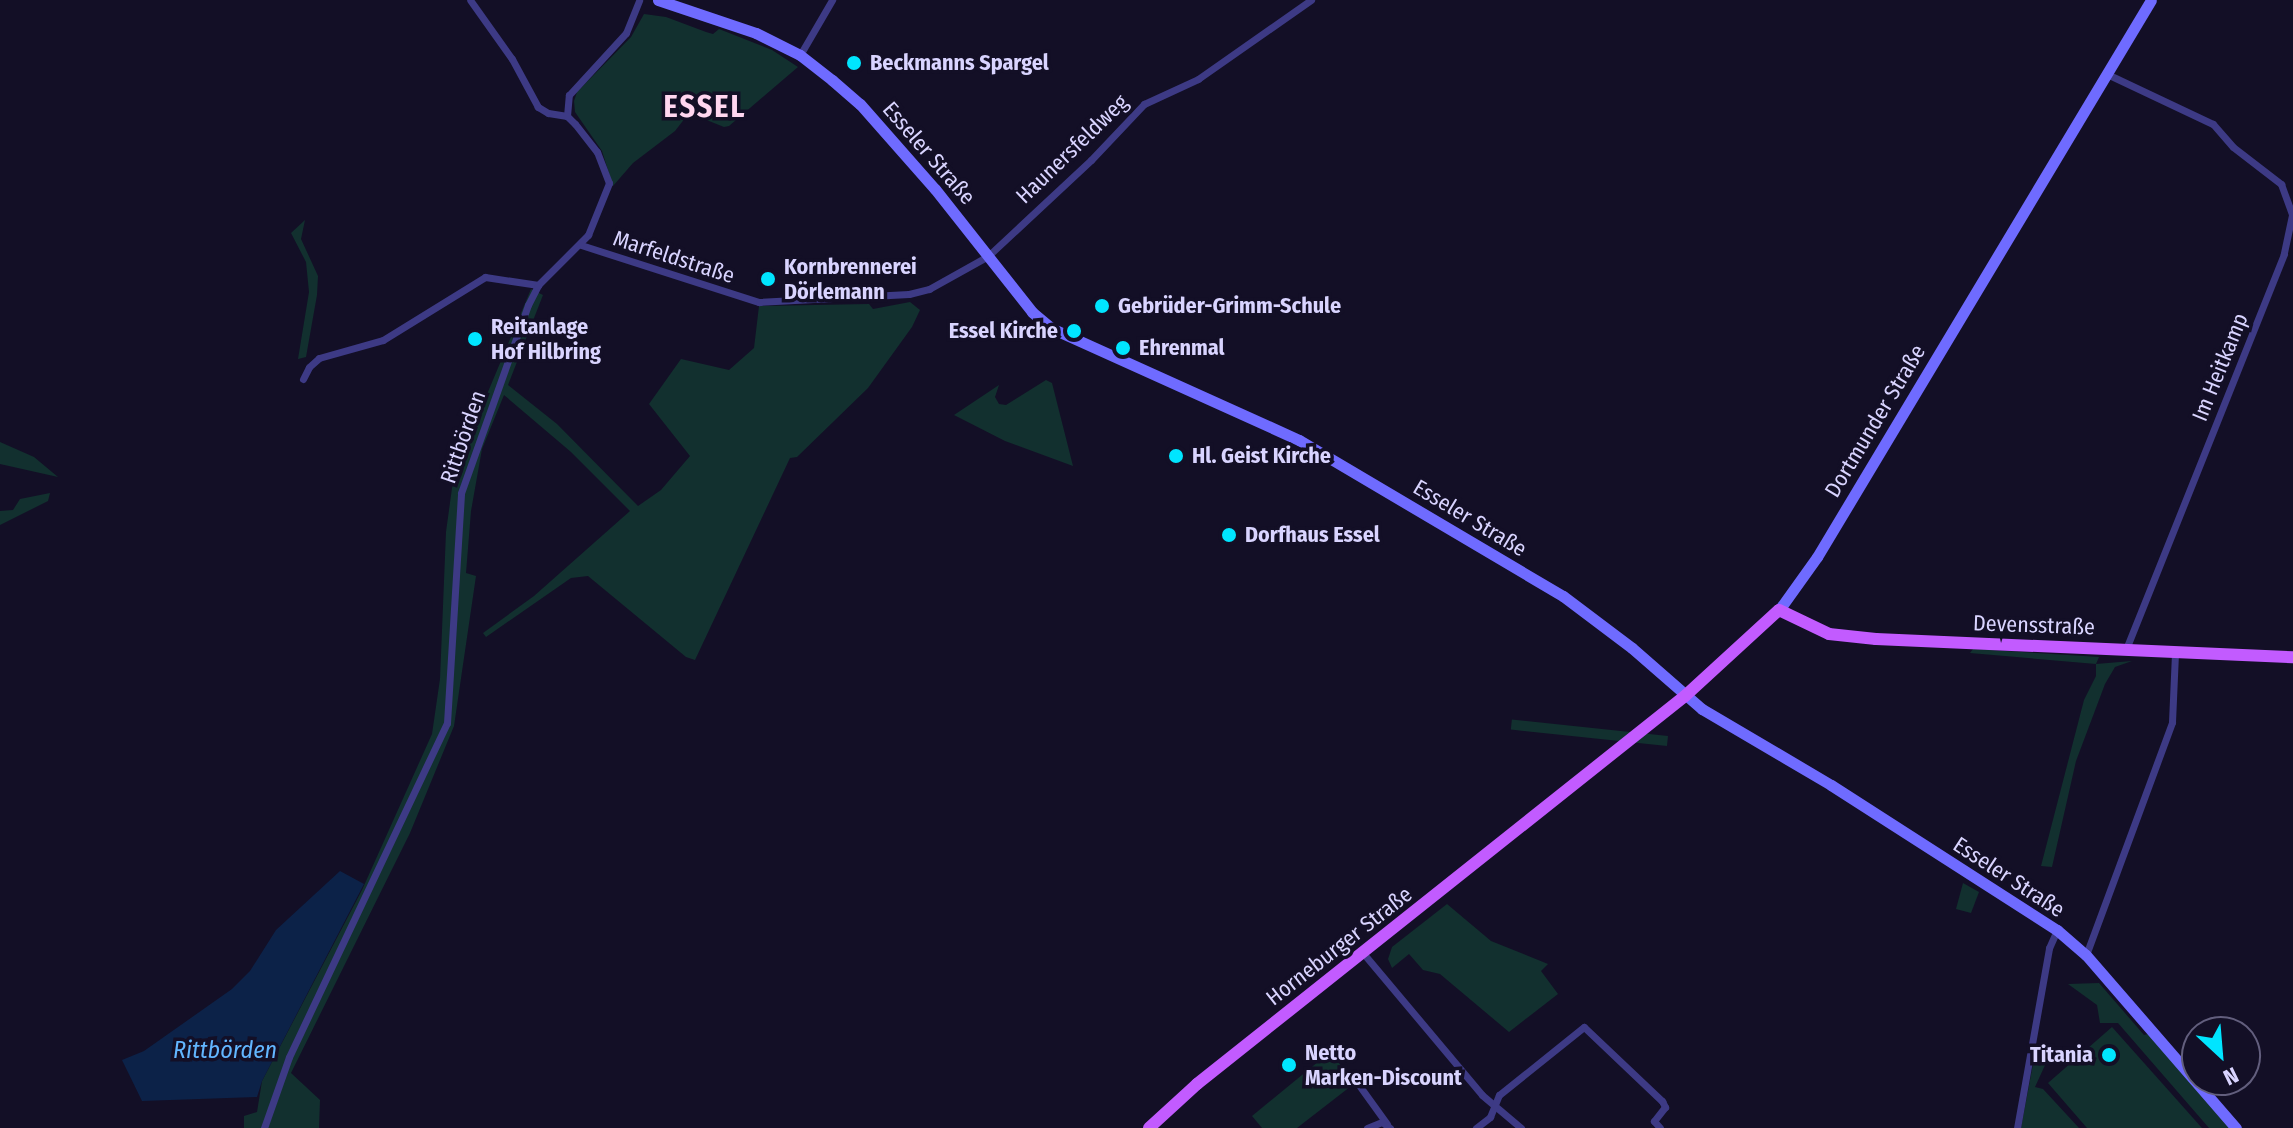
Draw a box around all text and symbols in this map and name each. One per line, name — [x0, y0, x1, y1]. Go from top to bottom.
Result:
place label: Beckmanns Spargel — [870, 50, 1049, 76]
marker: Beckmanns Spargel — [845, 54, 863, 72]
district label: ESSEL — [664, 89, 746, 125]
street label: Haunersfeldweg — [1011, 89, 1133, 209]
street label: Esseler Straße — [877, 96, 981, 210]
street label: Marfeldstraße — [610, 225, 738, 289]
place label: Kornbrennerei Dörlemann — [784, 253, 917, 304]
marker: Kornbrennerei Dörlemann — [759, 270, 777, 288]
place label: Gebrüder-Grimm-Schule — [1118, 293, 1341, 319]
marker: Gebrüder-Grimm-Schule — [1093, 297, 1111, 315]
street label: Im Heitkamp — [2186, 309, 2254, 425]
place label: Reitanlage Hof Hilbring — [491, 313, 601, 364]
place label: Essel Kirche — [949, 318, 1058, 344]
marker: Essel Kirche — [1065, 322, 1083, 340]
marker: Reitanlage Hof Hilbring — [466, 330, 484, 348]
place label: Ehrenmal — [1139, 335, 1225, 361]
marker: Ehrenmal — [1114, 339, 1132, 357]
street label: Dortmunder Straße — [1819, 340, 1931, 502]
street label: Rittbörden — [435, 387, 491, 487]
place label: Hl. Geist Kirche — [1192, 443, 1331, 469]
marker: Hl. Geist Kirche — [1167, 447, 1185, 465]
street label: Esseler Straße — [1409, 474, 1531, 562]
place label: Dorfhaus Essel — [1245, 522, 1380, 548]
marker: Dorfhaus Essel — [1220, 526, 1238, 544]
street label: Devensstraße — [1973, 610, 2095, 640]
street label: Esseler Straße — [1948, 831, 2070, 923]
street label: Horneburger Straße — [1261, 881, 1417, 1011]
north arrow — [2181, 1016, 2261, 1096]
water label: Rittbörden — [173, 1037, 277, 1065]
place label: Netto Marken-Discount — [1305, 1039, 1462, 1090]
place label: Titania — [2030, 1042, 2093, 1068]
marker: Titania — [2100, 1046, 2118, 1064]
marker: Netto Marken-Discount — [1280, 1056, 1298, 1074]
text: N — [2219, 1061, 2243, 1091]

